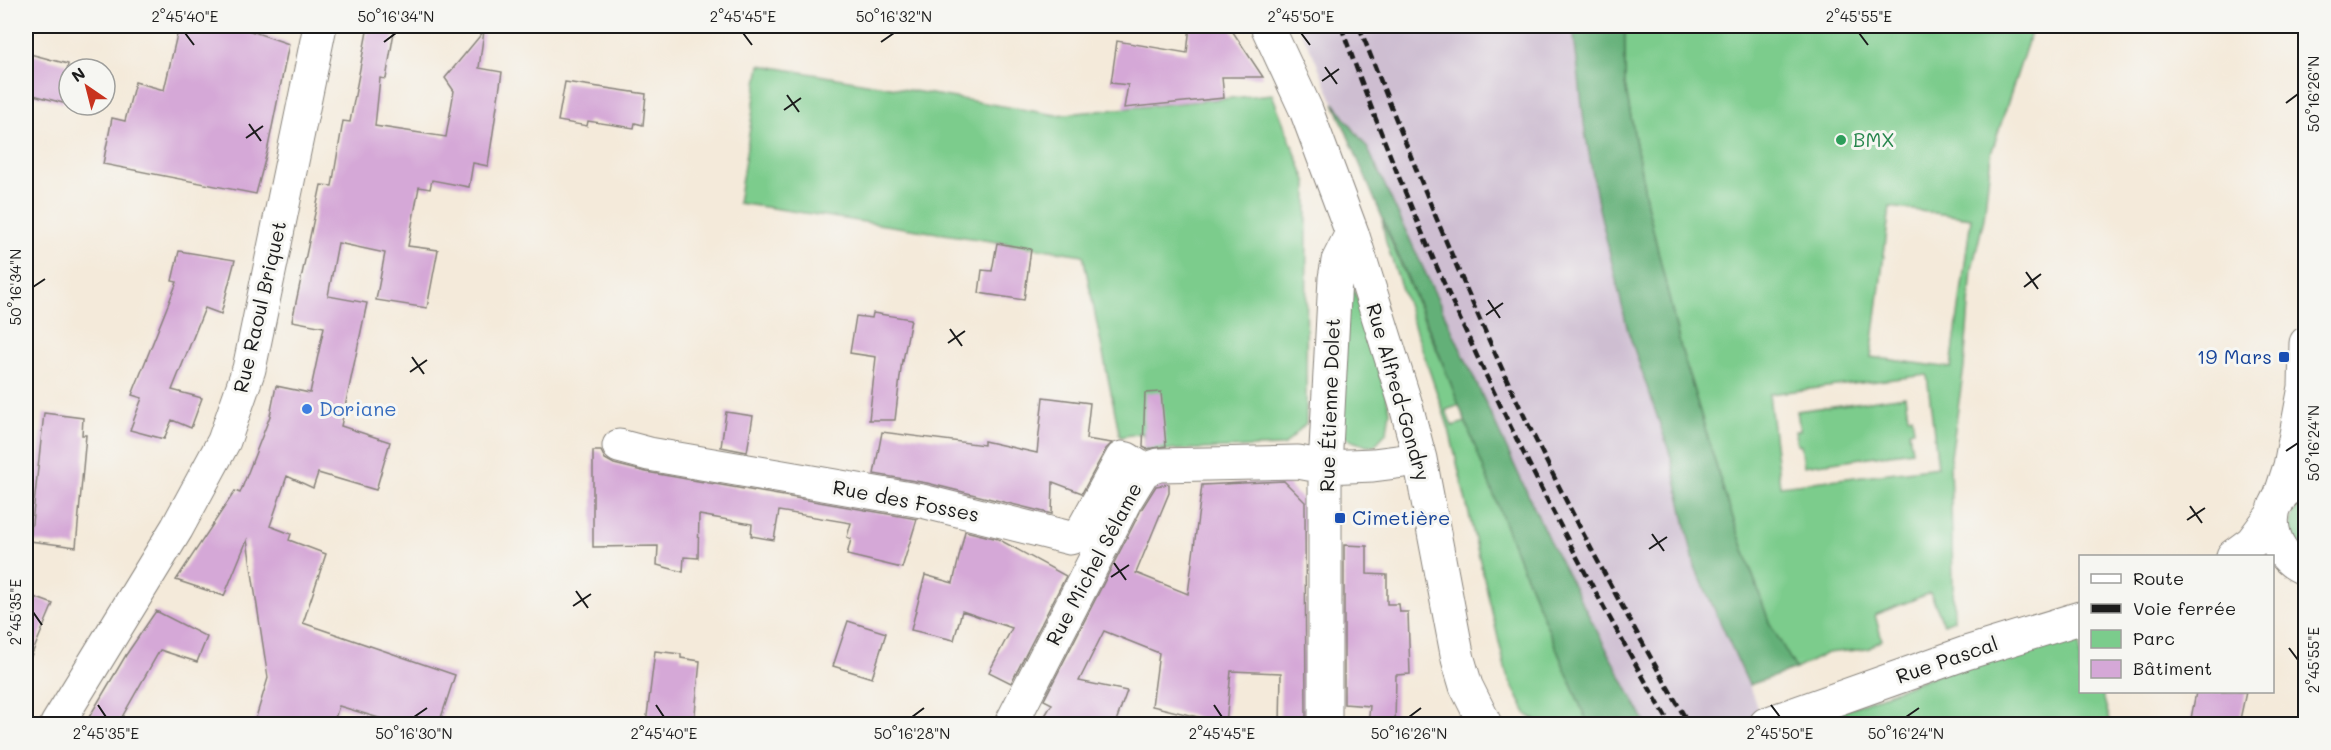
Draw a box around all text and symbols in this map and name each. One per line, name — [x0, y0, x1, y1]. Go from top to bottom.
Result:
text: 2°45'40"E — [152, 6, 219, 26]
text: 50°16'34"N — [358, 6, 434, 26]
text: 2°45'45"E — [710, 6, 777, 26]
text: 50°16'32"N — [856, 6, 932, 26]
text: 2°45'50"E — [1268, 6, 1335, 26]
text: 2°45'55"E — [1826, 6, 1893, 26]
text: 50°16'26"N — [2303, 56, 2323, 132]
north arrow — [57, 57, 117, 117]
text: N — [67, 62, 89, 86]
place label: BMX — [1853, 126, 1895, 152]
marker: BMX — [1834, 133, 1848, 147]
street label: Rue Raoul Briquet — [227, 218, 291, 395]
text: 50°16'34"N — [5, 249, 25, 325]
street label: Rue Alfred-Gondry — [1361, 300, 1437, 484]
street label: Rue Étienne Dolet — [1313, 318, 1345, 492]
place label: 19 Mars — [2197, 343, 2272, 369]
marker: 19 Mars — [2277, 350, 2291, 364]
place label: Doriane — [319, 395, 397, 421]
marker: Doriane — [300, 402, 314, 416]
text: 50°16'24"N — [2303, 405, 2323, 481]
street label: Rue des Fosses — [831, 473, 981, 527]
street label: Rue Michel Sélame — [1039, 478, 1147, 649]
place label: Cimetière — [1352, 504, 1450, 530]
marker: Cimetière — [1333, 511, 1347, 525]
legend — [2079, 555, 2274, 693]
text: Route — [2133, 566, 2184, 590]
text: 2°45'35"E — [5, 578, 25, 645]
text: Voie ferrée — [2133, 596, 2236, 620]
text: Parc — [2133, 626, 2175, 650]
text: 2°45'55"E — [2303, 626, 2323, 693]
street label: Rue Pascal — [1892, 629, 2001, 689]
text: Bâtiment — [2133, 656, 2212, 680]
text: 2°45'35"E — [73, 723, 140, 743]
text: 50°16'30"N — [375, 723, 453, 743]
text: 2°45'40"E — [631, 723, 698, 743]
text: 50°16'28"N — [874, 723, 950, 743]
text: 2°45'45"E — [1189, 723, 1256, 743]
text: 50°16'26"N — [1371, 723, 1447, 743]
text: 2°45'50"E — [1747, 723, 1814, 743]
text: 50°16'24"N — [1868, 723, 1944, 743]

